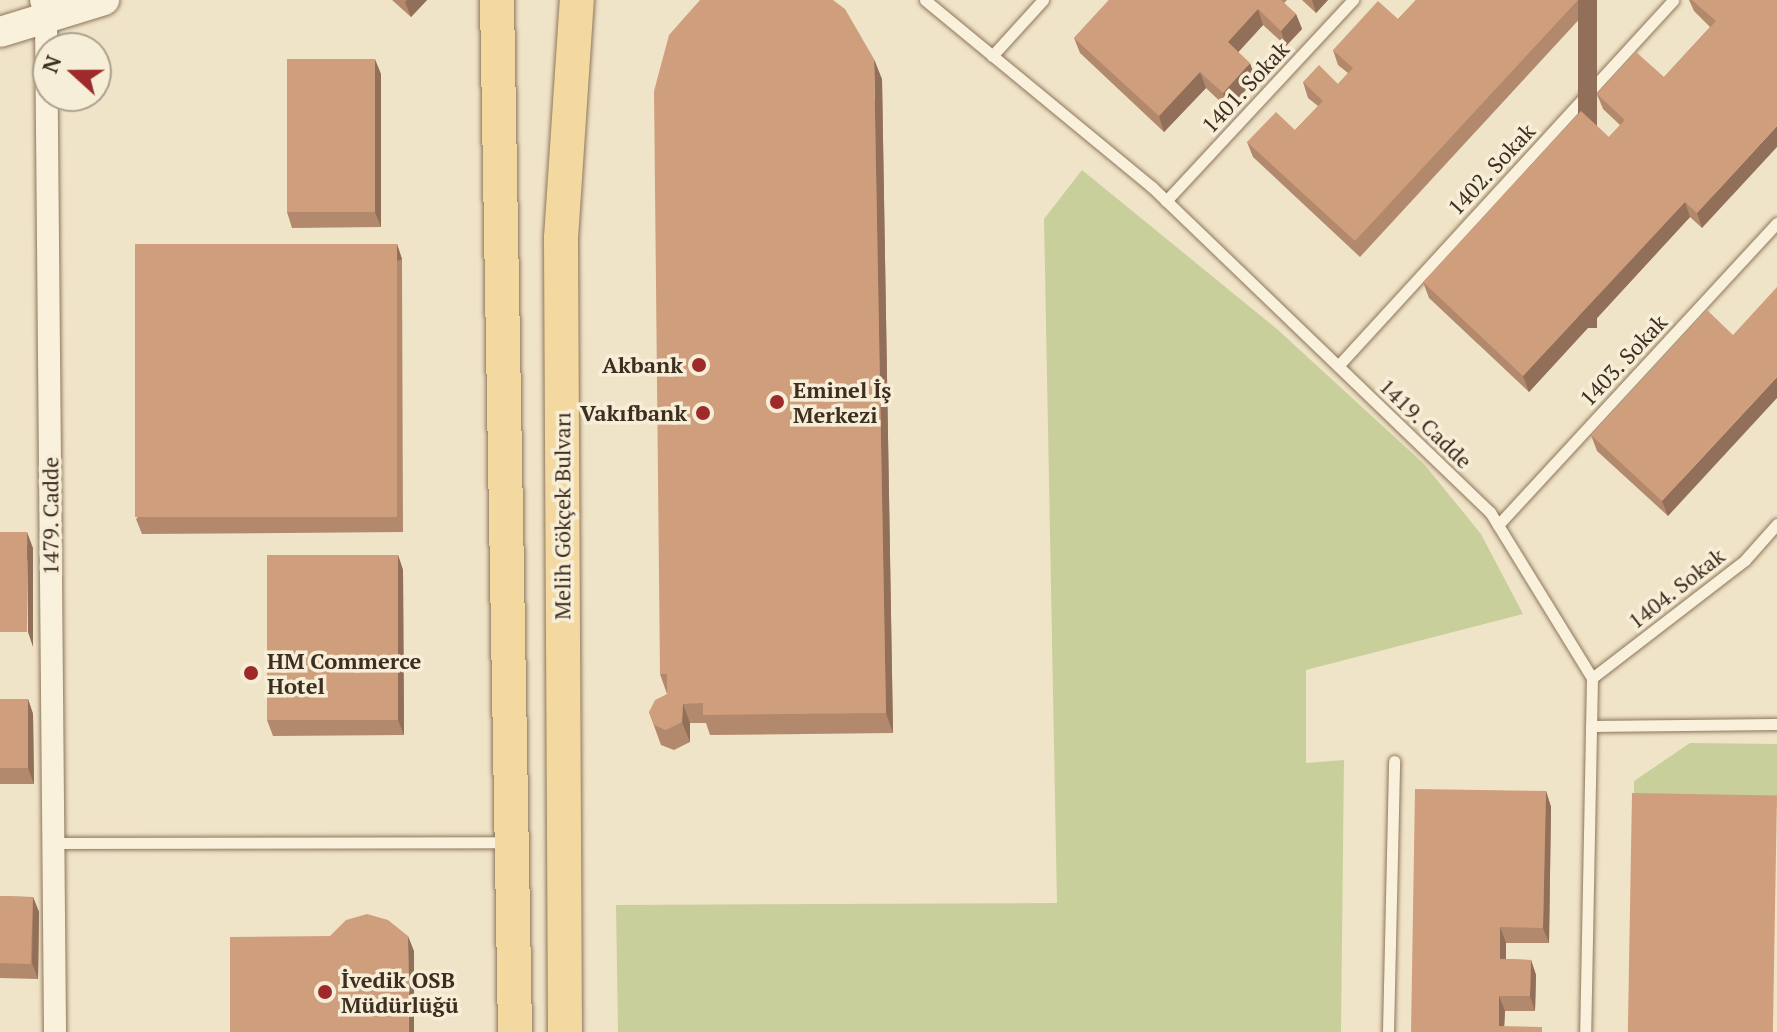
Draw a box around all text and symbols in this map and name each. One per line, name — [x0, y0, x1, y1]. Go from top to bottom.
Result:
north arrow — [32, 32, 112, 112]
street label: 1401. Sokak — [1196, 36, 1294, 138]
text: N — [34, 51, 68, 77]
street label: 1402. Sokak — [1442, 118, 1540, 220]
street label: 1403. Sokak — [1574, 309, 1672, 411]
place label: Akbank — [602, 352, 683, 378]
marker: Akbank — [690, 356, 708, 374]
street label: 1419. Cadde — [1374, 372, 1478, 474]
place label: Eminel İş Merkezi — [793, 376, 891, 428]
marker: Eminel İş Merkezi — [768, 393, 786, 411]
place label: Vakıfbank — [580, 400, 687, 426]
marker: Vakıfbank — [694, 404, 712, 422]
street label: Melih Gökçek Bulvarı — [549, 412, 575, 620]
street label: 1479. Cadde — [37, 456, 63, 576]
street label: 1404. Sokak — [1622, 542, 1730, 634]
place label: HM Commerce Hotel — [267, 647, 421, 698]
marker: HM Commerce Hotel — [242, 664, 260, 682]
place label: İvedik OSB Müdürlüğü — [341, 966, 459, 1018]
marker: İvedik OSB Müdürlüğü — [316, 983, 334, 1001]

